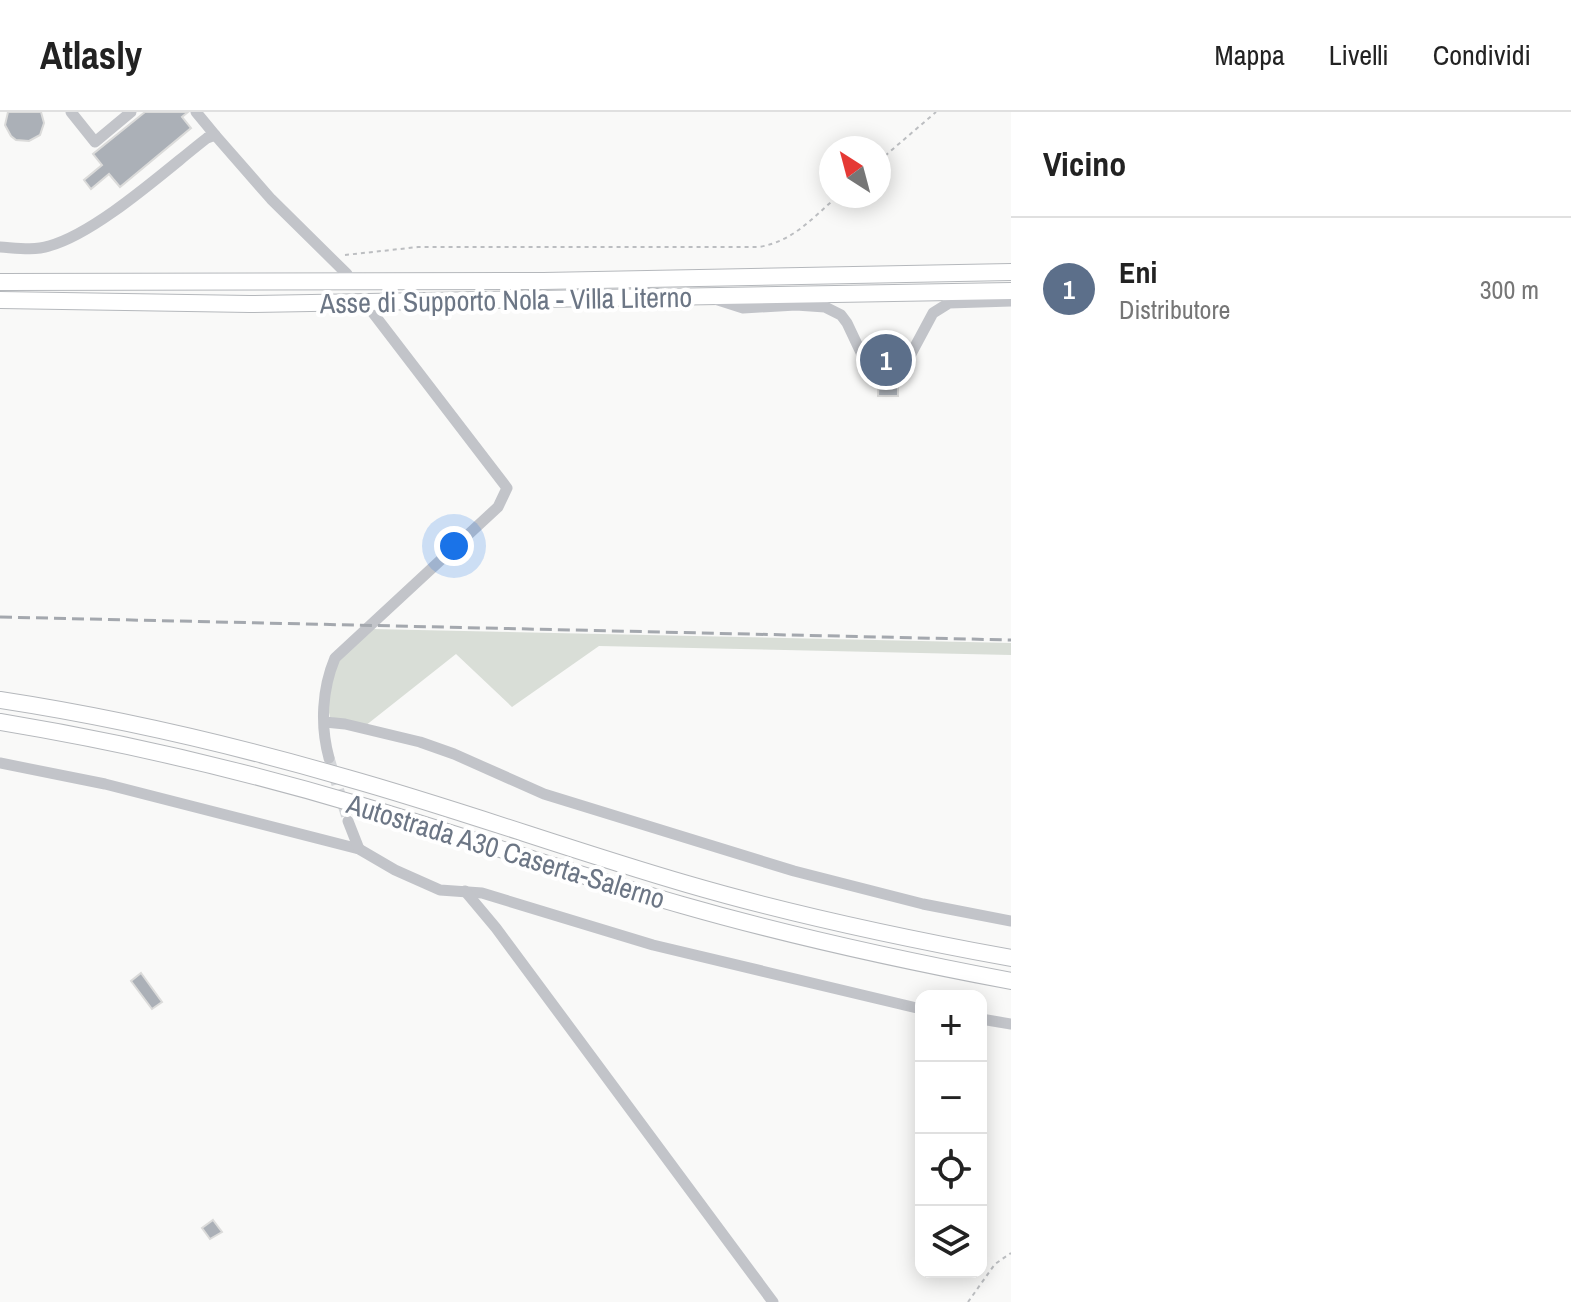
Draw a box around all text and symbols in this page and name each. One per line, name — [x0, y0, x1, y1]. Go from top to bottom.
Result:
text: Atlasly — [40, 30, 142, 81]
text: Mappa — [1215, 36, 1285, 74]
text: Livelli — [1329, 36, 1389, 74]
text: Condividi — [1433, 36, 1531, 74]
north arrow — [819, 136, 891, 208]
text: Vicino — [1043, 141, 1126, 187]
text: Eni — [1119, 252, 1157, 292]
text: 1 — [1063, 272, 1075, 307]
text: 300 m — [1480, 272, 1539, 307]
street label: Asse di Supporto Nola - Villa Literno — [319, 278, 692, 322]
text: Distributore — [1119, 292, 1230, 327]
pin: 1 — [860, 330, 912, 390]
your location — [434, 526, 474, 566]
street label: Autostrada A30 Caserta-Salerno — [341, 784, 670, 917]
map controls — [915, 990, 987, 1278]
button: + — [915, 990, 987, 1062]
button: − — [915, 1062, 987, 1134]
button: locate — [915, 1134, 987, 1206]
button: layers — [915, 1206, 987, 1278]

